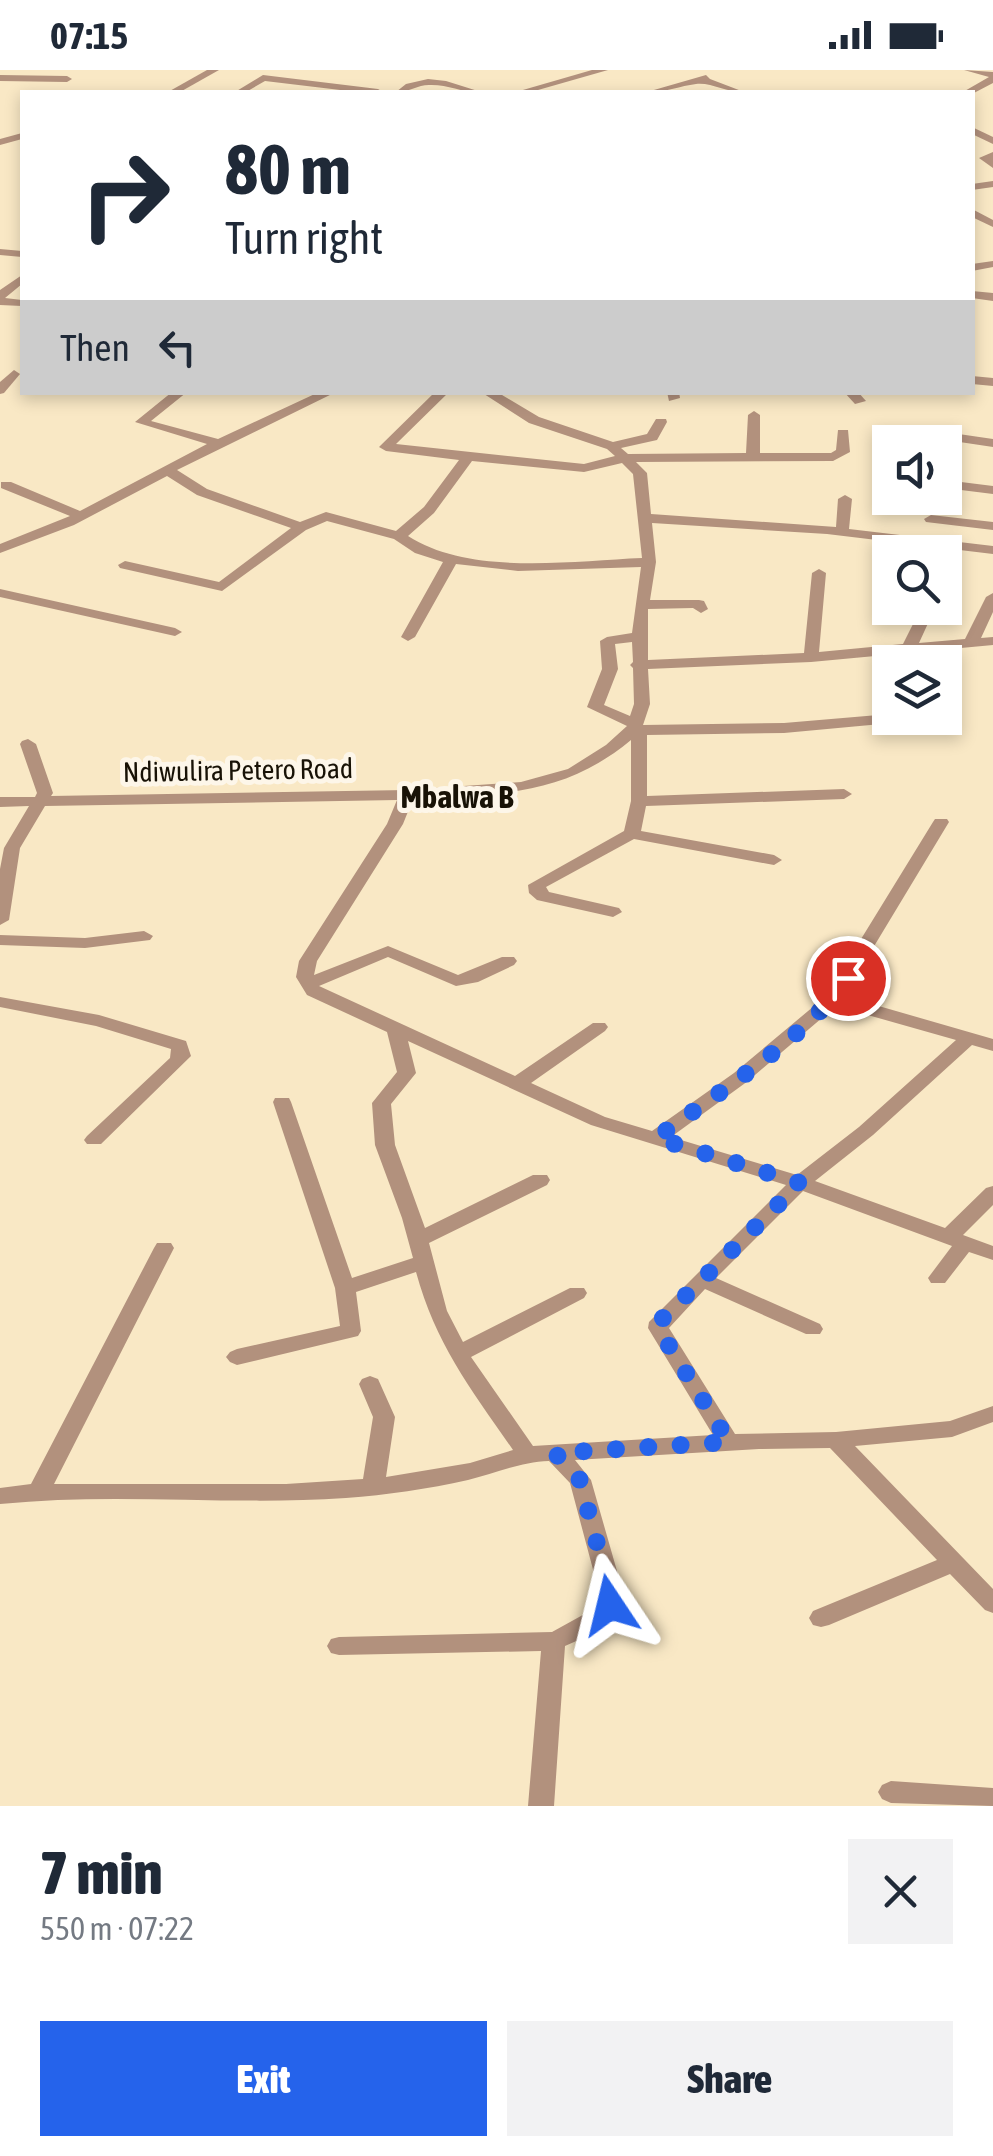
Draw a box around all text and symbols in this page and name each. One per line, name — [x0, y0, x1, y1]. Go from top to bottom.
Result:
text: 07:15 — [50, 14, 128, 57]
text: 80 m — [225, 129, 351, 209]
icon: right — [60, 130, 190, 260]
text: Turn right — [225, 212, 383, 264]
icon: left — [150, 320, 205, 375]
text: Then — [60, 326, 130, 369]
map controls — [872, 425, 962, 735]
button: sound — [872, 425, 962, 515]
button: search — [872, 535, 962, 625]
button: layers — [872, 645, 962, 735]
street label: Ndiwulira Petero Road — [123, 752, 353, 788]
district label: Mbalwa B — [401, 778, 514, 815]
pin — [806, 936, 891, 1021]
icon: arrive — [821, 951, 876, 1006]
position arrow — [558, 1553, 662, 1657]
text: 7 min — [40, 1838, 163, 1907]
button: close — [848, 1839, 953, 1944]
text: 550 m · 07:22 — [40, 1910, 194, 1947]
button: Exit — [40, 2021, 487, 2136]
button: Share — [507, 2021, 953, 2136]

